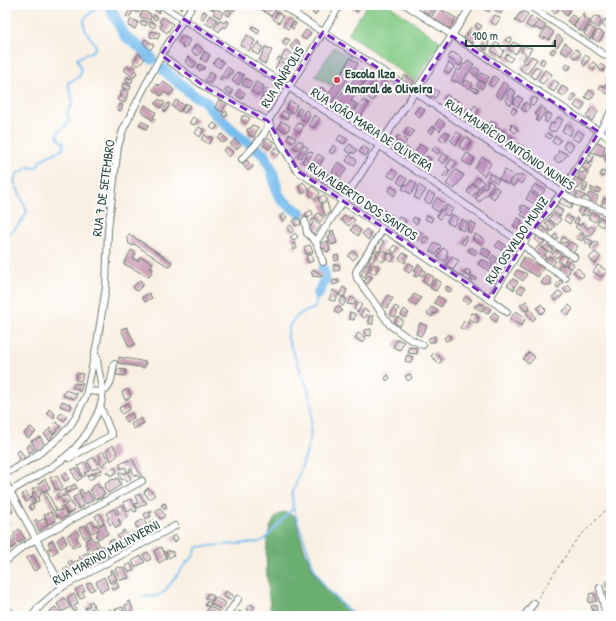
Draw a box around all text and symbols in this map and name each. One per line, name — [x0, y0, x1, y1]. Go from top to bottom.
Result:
scale bar — [466, 22, 555, 48]
text: 100 m — [472, 27, 498, 44]
street label: RUA ANÁPOLIS — [256, 43, 308, 111]
place label: Escola Ilza Amaral de Oliveira — [345, 64, 433, 97]
marker: Escola Ilza Amaral de Oliveira — [332, 75, 342, 85]
street label: RUA JOÃO MARIA DE OLIVEIRA — [308, 83, 437, 176]
street label: RUA MAURÍCIO ANTÔNIO NUNES — [442, 94, 578, 194]
street label: RUA 7 DE SETEMBRO — [87, 138, 119, 238]
street label: RUA ALBERTO DOS SANTOS — [305, 157, 422, 245]
street label: RUA OSVALDO MUNIZ — [480, 192, 552, 287]
street label: RUA MARINO MALINVERNI — [49, 515, 163, 589]

